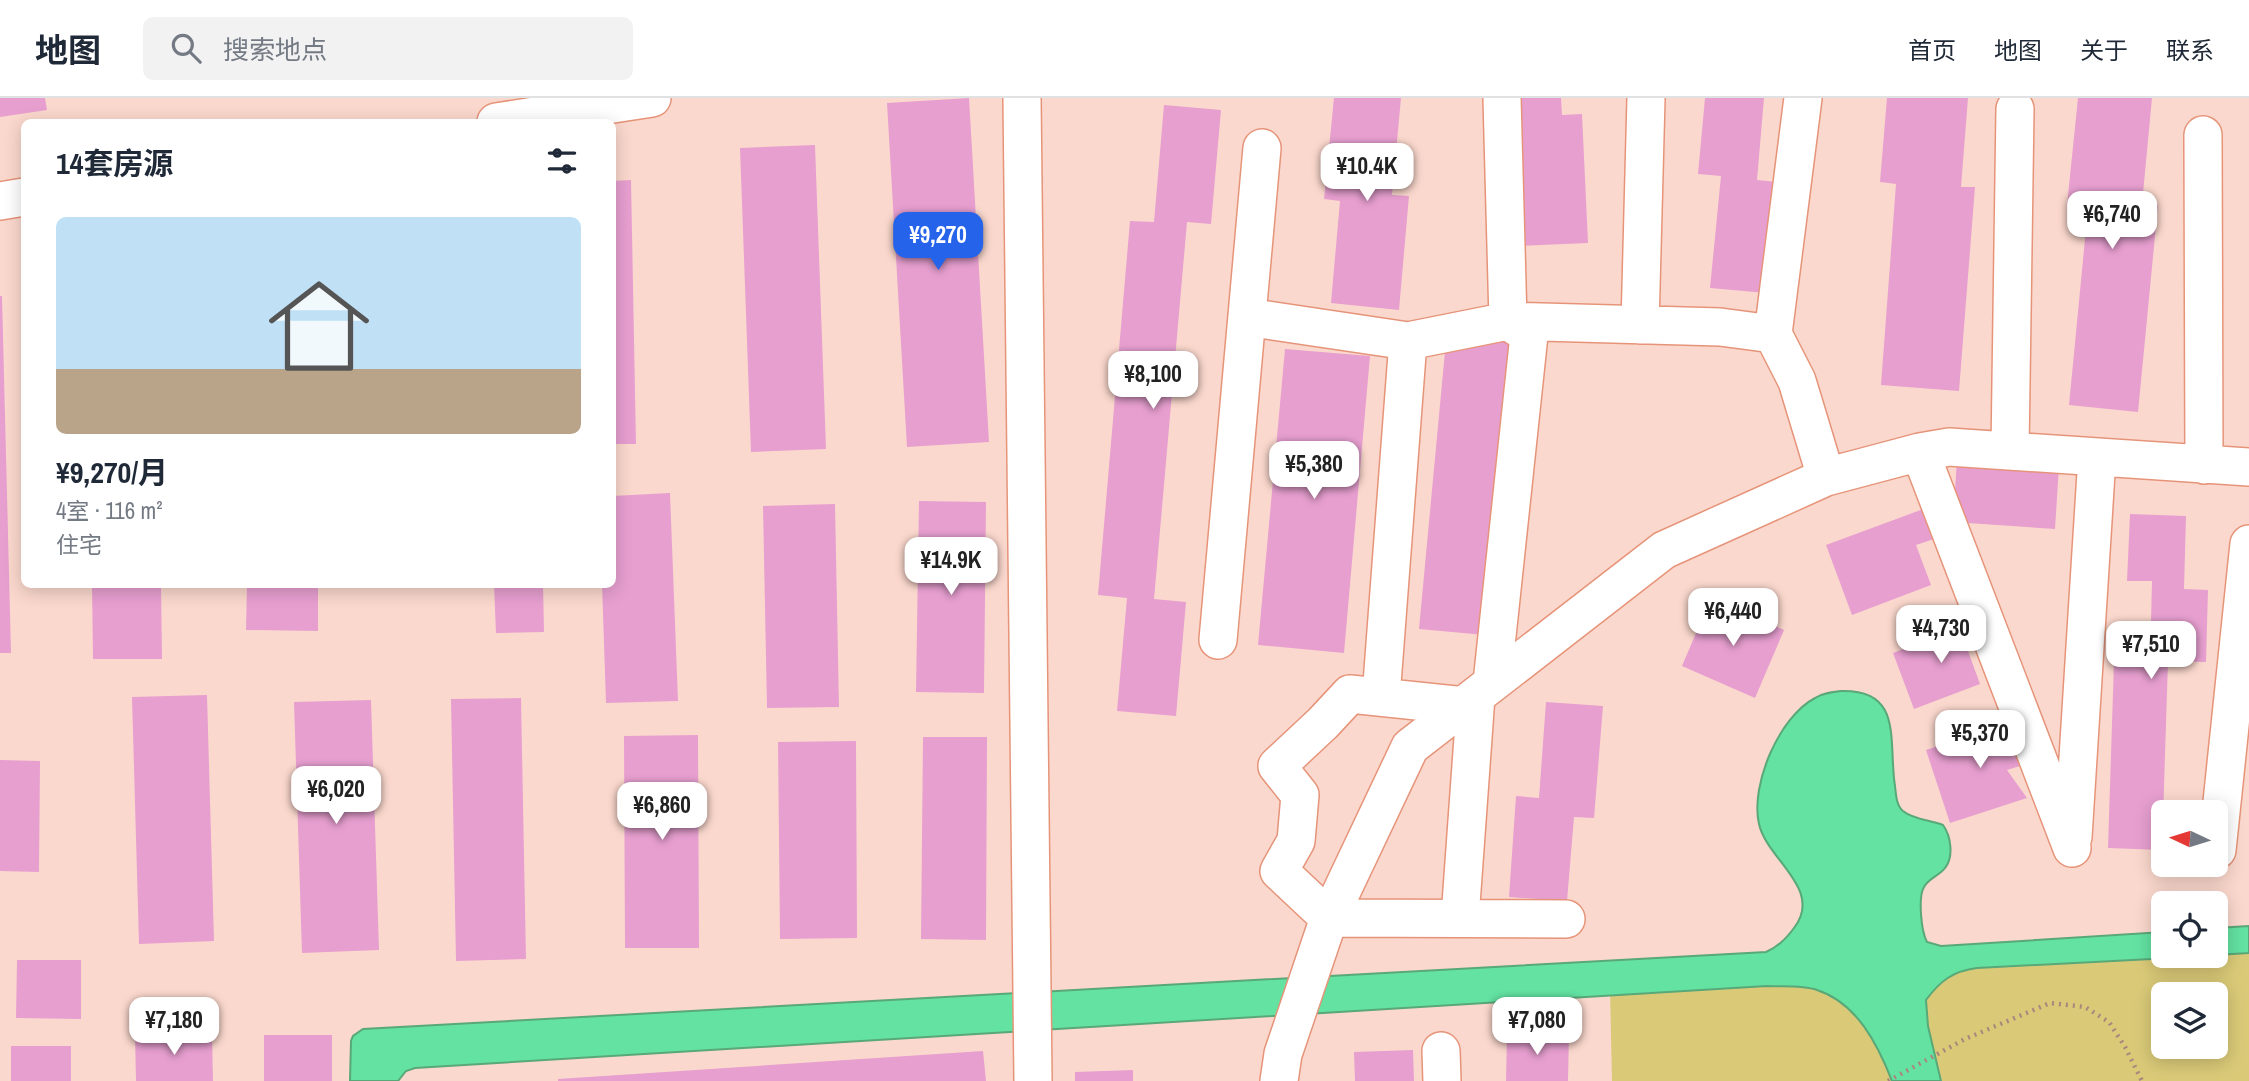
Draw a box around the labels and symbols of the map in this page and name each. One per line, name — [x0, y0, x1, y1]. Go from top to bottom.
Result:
pin: ¥10.4K — [1310, 144, 1424, 203]
pin: ¥6,740 — [2055, 192, 2169, 251]
pin: ¥9,270 — [881, 212, 995, 272]
pin: ¥8,100 — [1096, 352, 1210, 411]
pin: ¥5,380 — [1257, 442, 1371, 501]
pin: ¥14.9K — [894, 538, 1008, 597]
pin: ¥6,440 — [1676, 588, 1790, 648]
pin: ¥4,730 — [1884, 606, 1998, 665]
pin: ¥7,510 — [2094, 622, 2208, 681]
pin: ¥5,370 — [1923, 710, 2037, 770]
pin: ¥6,020 — [279, 766, 393, 826]
pin: ¥6,860 — [605, 782, 719, 842]
north arrow — [2151, 800, 2228, 877]
pin: ¥7,180 — [117, 998, 231, 1057]
pin: ¥7,080 — [1480, 998, 1594, 1057]

